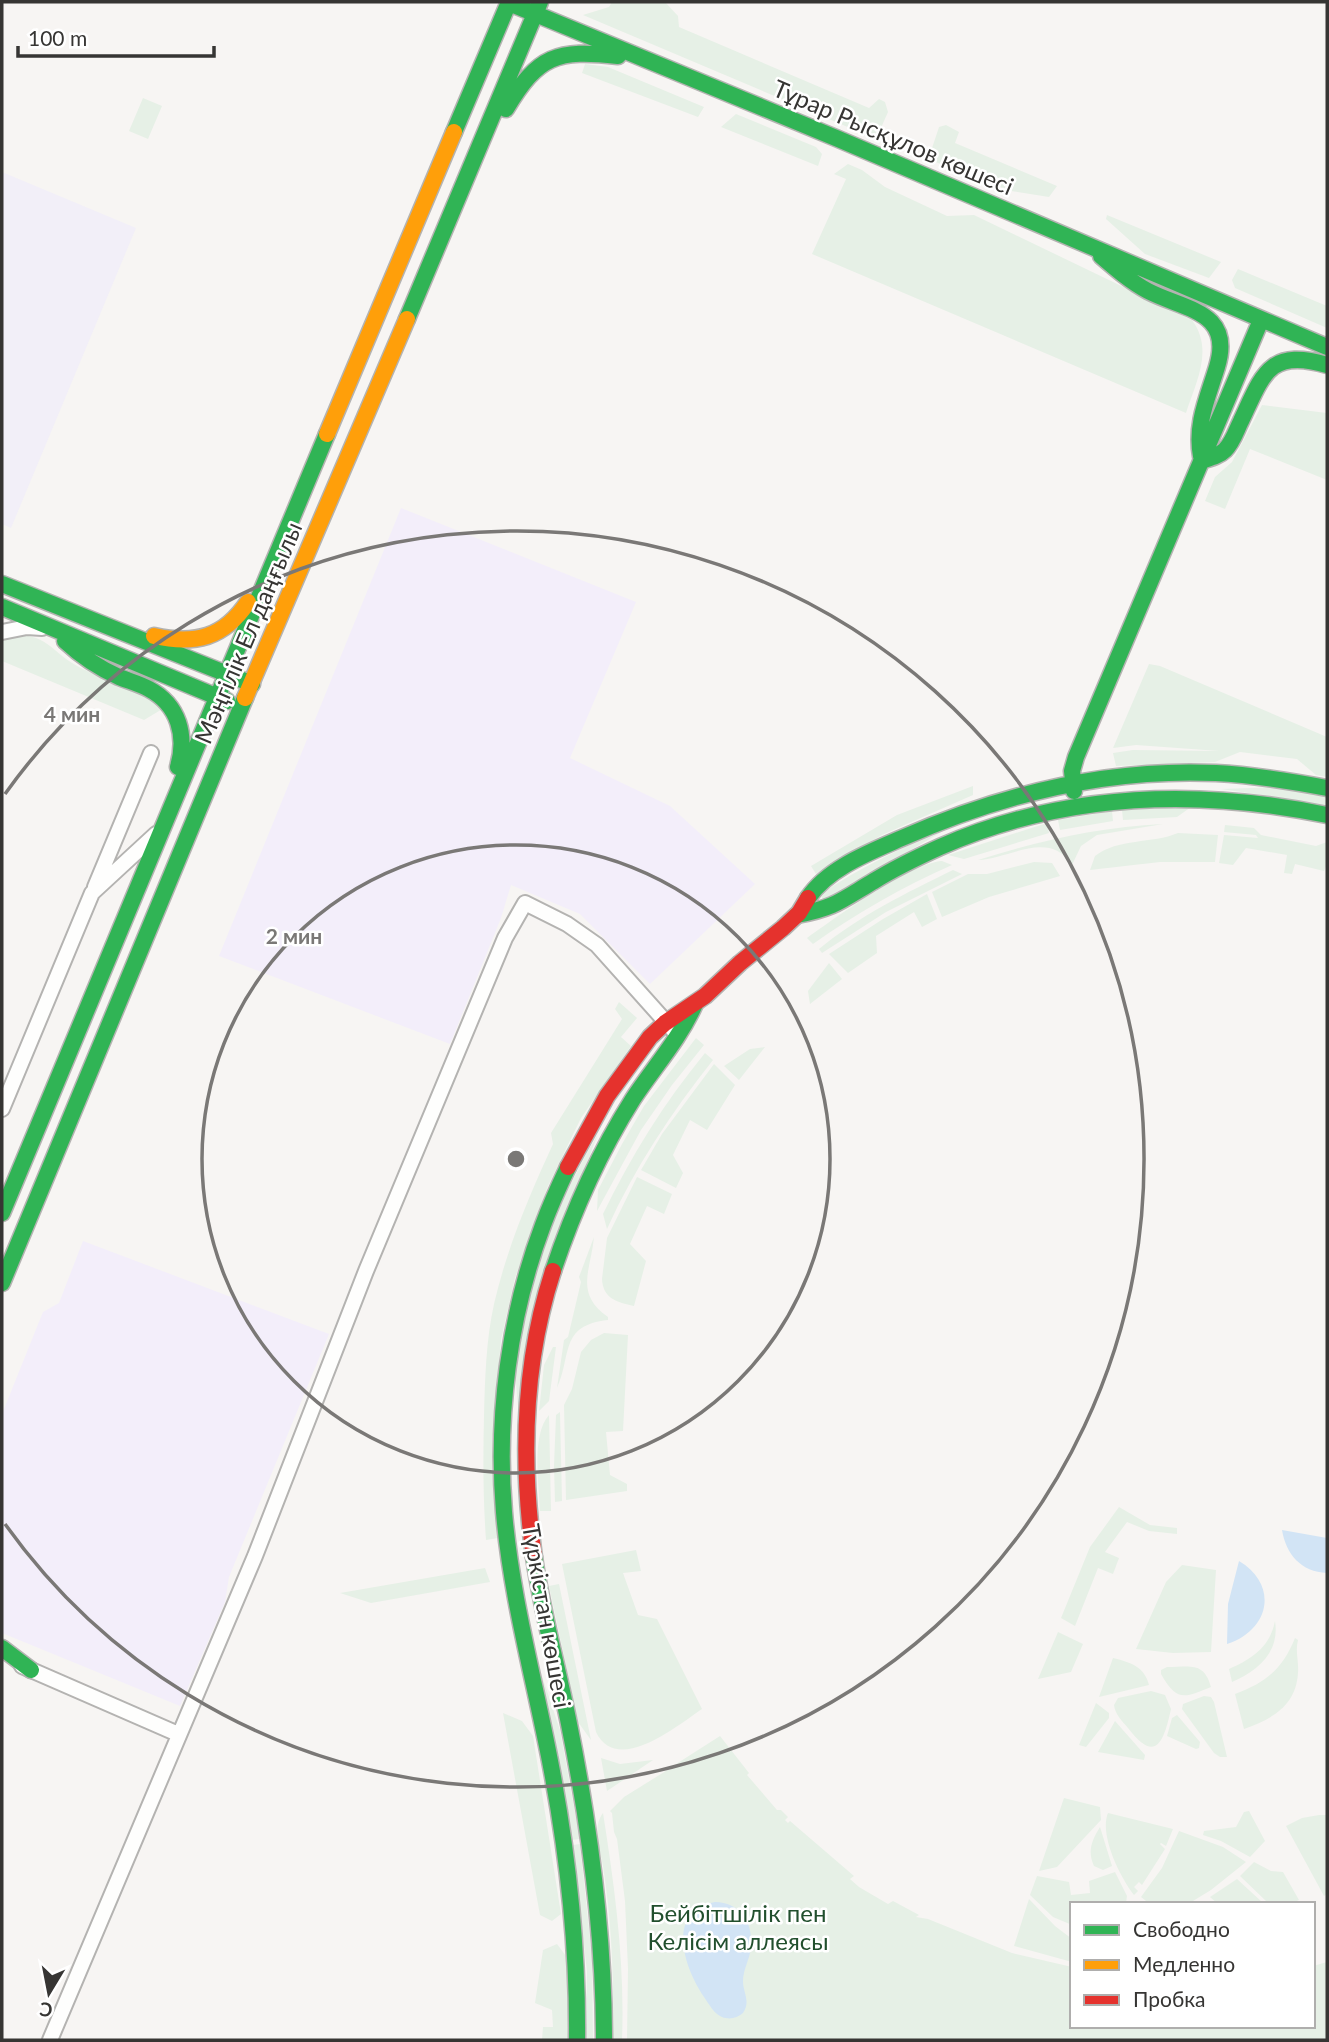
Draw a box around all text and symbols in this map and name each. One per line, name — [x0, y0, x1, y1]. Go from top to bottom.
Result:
scale bar — [18, 14, 214, 58]
text: 100 m — [28, 25, 87, 50]
street label: Тұрар Рысқұлов көшесі — [769, 73, 1018, 200]
street label: Мәңгілік Ел даңғылы — [188, 517, 307, 748]
text: 4 мин — [44, 701, 100, 726]
text: 2 мин — [266, 923, 322, 948]
centre of rings — [504, 1147, 528, 1171]
street label: Түркістан көшесі — [517, 1521, 578, 1710]
park label: Бейбітшілік пен Келісім аллеясы — [647, 1898, 829, 1955]
legend — [1070, 1902, 1315, 2028]
text: Свободно — [1133, 1916, 1230, 1941]
text: Медленно — [1133, 1951, 1235, 1976]
north arrow — [14, 1958, 84, 2028]
text: Пробка — [1133, 1986, 1206, 2011]
text: С — [37, 1998, 54, 2023]

